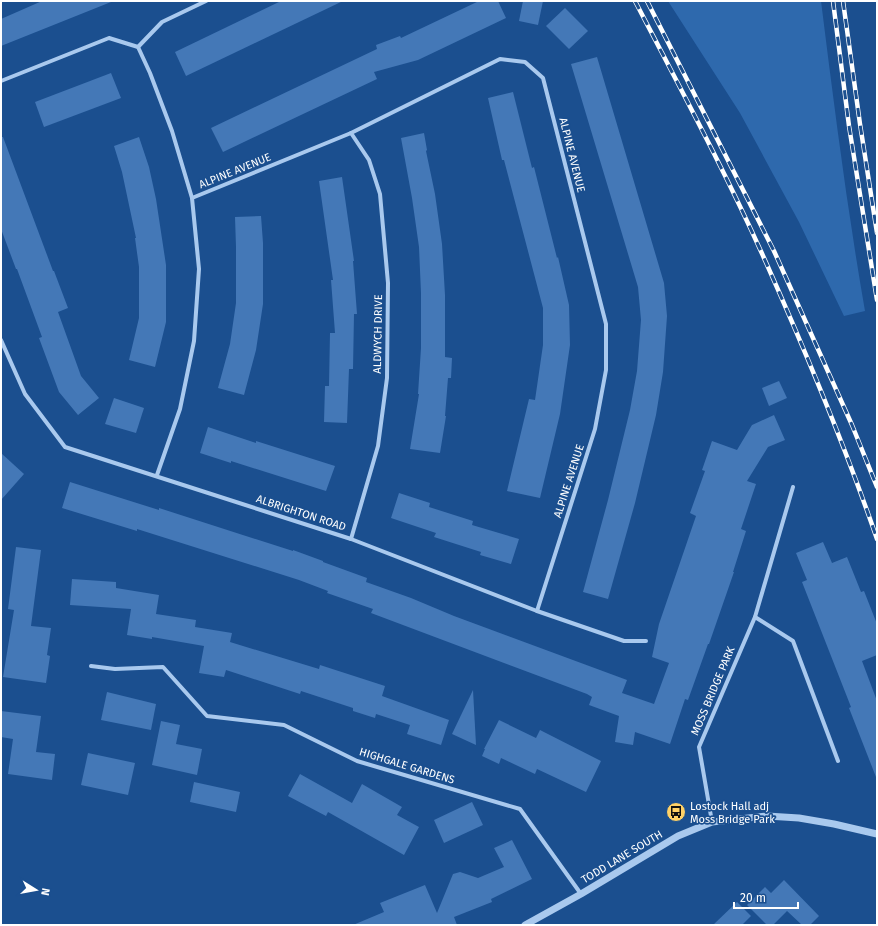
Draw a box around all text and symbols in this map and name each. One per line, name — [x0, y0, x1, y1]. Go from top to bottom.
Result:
street label: ALPINE AVENUE — [556, 116, 588, 194]
street label: ALPINE AVENUE — [197, 151, 273, 191]
street label: ALDWYCH DRIVE — [371, 294, 385, 374]
street label: ALPINE AVENUE — [551, 442, 587, 519]
street label: ALBRIGHTON ROAD — [254, 492, 348, 534]
street label: MOSS BRIDGE PARK — [688, 644, 738, 737]
street label: HIGHGALE GARDENS — [358, 745, 456, 787]
place label: Lostock Hall adj Moss Bridge Park — [690, 800, 775, 826]
bus stop icon: Lostock Hall adj Moss Bridge Park — [665, 801, 687, 823]
street label: TODD LANE SOUTH — [579, 828, 665, 886]
north arrow — [16, 870, 56, 910]
scale bar — [734, 884, 798, 910]
text: N — [38, 887, 52, 897]
text: 20 m — [740, 891, 766, 905]

